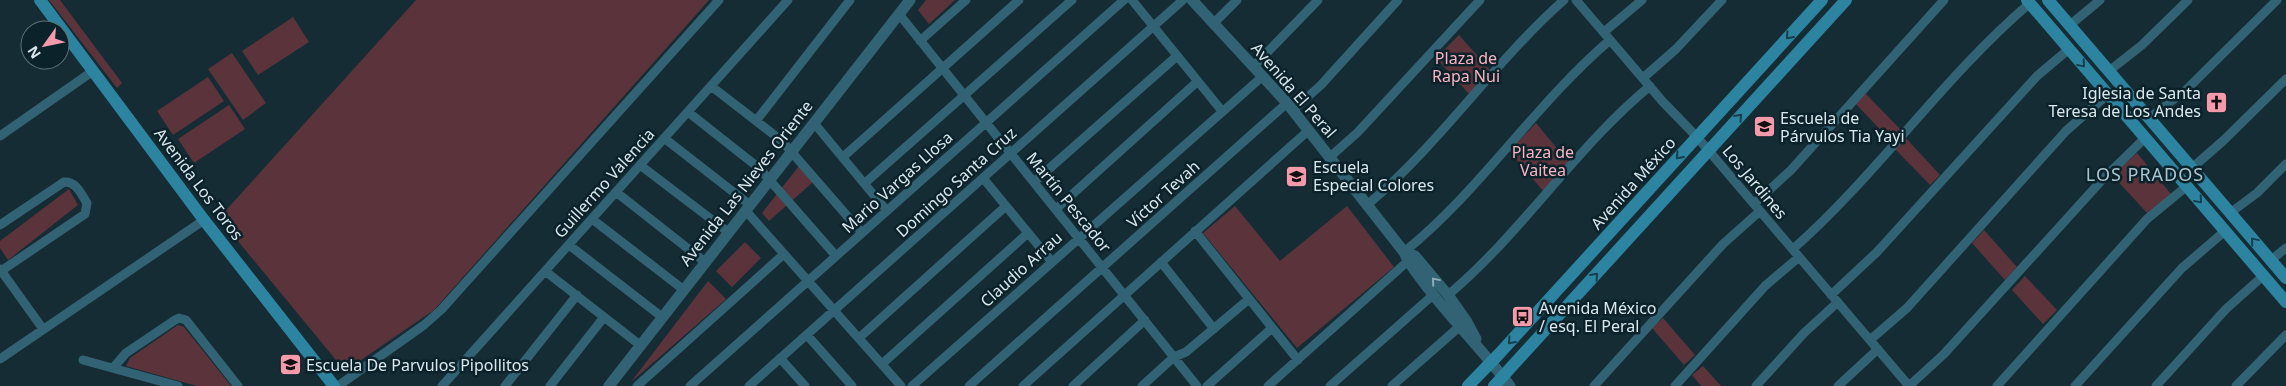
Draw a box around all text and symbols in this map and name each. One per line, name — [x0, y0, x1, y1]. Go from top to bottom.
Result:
north arrow — [20, 20, 70, 70]
one-way arrow — [1786, 30, 1795, 39]
street label: Avenida El Peral — [1246, 38, 1342, 142]
text: N — [23, 42, 45, 62]
park label: Plaza de Rapa Nui — [1432, 47, 1500, 87]
one-way arrow — [2076, 58, 2085, 67]
place label: Iglesia de Santa Teresa de Los Andes — [2049, 82, 2201, 122]
church icon: Iglesia de Santa Teresa de Los Andes — [2205, 90, 2229, 114]
street label: Avenida Las Nieves Oriente — [674, 96, 818, 270]
place label: Escuela de Párvulos Tia Yayi — [1780, 107, 1905, 147]
one-way arrow — [1733, 114, 1742, 123]
school or university icon: Escuela de Párvulos Tia Yayi — [1752, 115, 1776, 139]
street label: Domingo Santa Cruz — [891, 122, 1021, 242]
street label: Avenida Los Toros — [149, 123, 249, 245]
street label: Guillermo Valencia — [549, 123, 659, 243]
street label: Mario Vargas Llosa — [837, 126, 957, 238]
street label: Avenida México — [1585, 132, 1681, 234]
street label: Los Jardines — [1718, 140, 1792, 224]
park label: Plaza de Vaitea — [1512, 141, 1574, 181]
street label: Martín Pescador — [1022, 147, 1117, 257]
one-way arrow — [1676, 151, 1685, 160]
street label: Víctor Tevah — [1122, 155, 1204, 233]
place label: Escuela Especial Colores — [1313, 156, 1434, 196]
district label: LOS PRADOS — [2086, 162, 2204, 186]
school or university icon: Escuela Especial Colores — [1285, 164, 1309, 188]
one-way arrow — [2193, 195, 2202, 204]
street label: Claudio Arrau — [975, 226, 1067, 312]
one-way arrow — [2251, 238, 2260, 247]
one-way arrow — [1589, 272, 1598, 281]
one-way arrow — [1432, 277, 1441, 286]
place label: Avenida México / esq. El Peral — [1539, 297, 1657, 337]
bus stop icon: Avenida México / esq. El Peral — [1511, 305, 1535, 329]
one-way arrow — [1508, 335, 1517, 344]
school or university icon: Escuela De Parvulos Pipollitos — [278, 353, 302, 377]
place label: Escuela De Parvulos Pipollitos — [306, 354, 529, 376]

